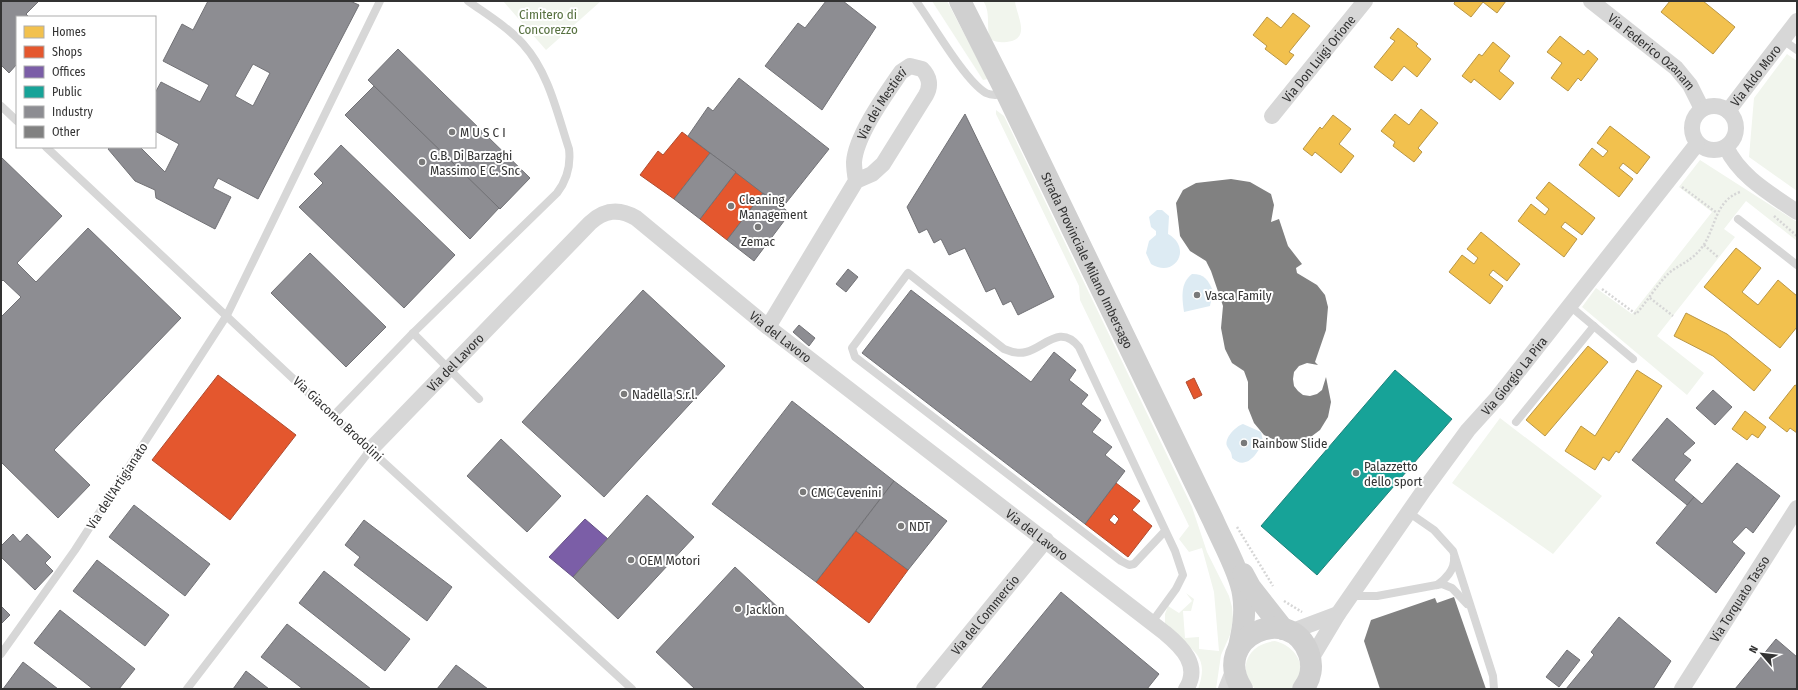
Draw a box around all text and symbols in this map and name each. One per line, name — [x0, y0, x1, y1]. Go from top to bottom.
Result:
park label: Cimitero di Concorezzo — [518, 7, 578, 37]
street label: Via Federico Ozanam — [1605, 10, 1698, 93]
street label: Via Don Luigi Orione — [1279, 12, 1358, 105]
legend — [16, 16, 156, 148]
text: Homes — [52, 25, 86, 39]
street label: Via Aldo Moro — [1727, 41, 1784, 109]
text: Shops — [52, 45, 82, 59]
street label: Via dei Mestieri — [854, 64, 909, 142]
text: Offices — [52, 65, 85, 79]
text: Public — [52, 85, 82, 99]
text: Industry — [52, 105, 93, 119]
text: Other — [52, 125, 81, 139]
place label: M U S C I — [460, 125, 506, 140]
marker: M U S C I — [447, 127, 457, 137]
place label: G.B. Di Barzaghi Massimo E C. Snc — [430, 148, 521, 178]
marker: G.B. Di Barzaghi Massimo E C. Snc — [417, 157, 427, 167]
street label: Strada Provinciale Milano Imbersago — [1039, 170, 1136, 351]
place label: Cleaning Management — [739, 192, 808, 222]
marker: Cleaning Management — [726, 201, 736, 211]
marker: Zemac — [753, 222, 763, 232]
place label: Zemac — [741, 234, 776, 249]
place label: Vasca Family — [1205, 288, 1272, 303]
marker: Vasca Family — [1192, 290, 1202, 300]
street label: Via del Lavoro — [747, 308, 815, 366]
street label: Via del Lavoro — [424, 330, 487, 394]
street label: Via Giorgio La Pira — [1478, 334, 1550, 418]
street label: Via Giacomo Brodolini — [290, 374, 386, 464]
place label: Nadella S.r.l. — [632, 387, 698, 402]
marker: Nadella S.r.l. — [619, 389, 629, 399]
place label: Rainbow Slide — [1252, 436, 1327, 451]
marker: Rainbow Slide — [1239, 438, 1249, 448]
street label: Via dell'Artigianato — [83, 440, 151, 532]
place label: Palazzetto dello sport — [1364, 459, 1423, 489]
marker: Palazzetto dello sport — [1351, 468, 1361, 478]
place label: CMC Cevenini — [811, 485, 881, 500]
marker: CMC Cevenini — [798, 487, 808, 497]
street label: Via del Lavoro — [1003, 506, 1071, 563]
place label: NDT — [909, 519, 930, 534]
marker: NDT — [896, 521, 906, 531]
place label: OEM Motori — [639, 553, 700, 568]
street label: Via Torquato Tasso — [1706, 553, 1772, 645]
marker: OEM Motori — [626, 555, 636, 565]
street label: Via del Commercio — [948, 572, 1022, 658]
place label: Jacklon — [746, 602, 785, 617]
marker: Jacklon — [733, 604, 743, 614]
north arrow — [1742, 634, 1782, 674]
text: N — [1746, 644, 1761, 656]

